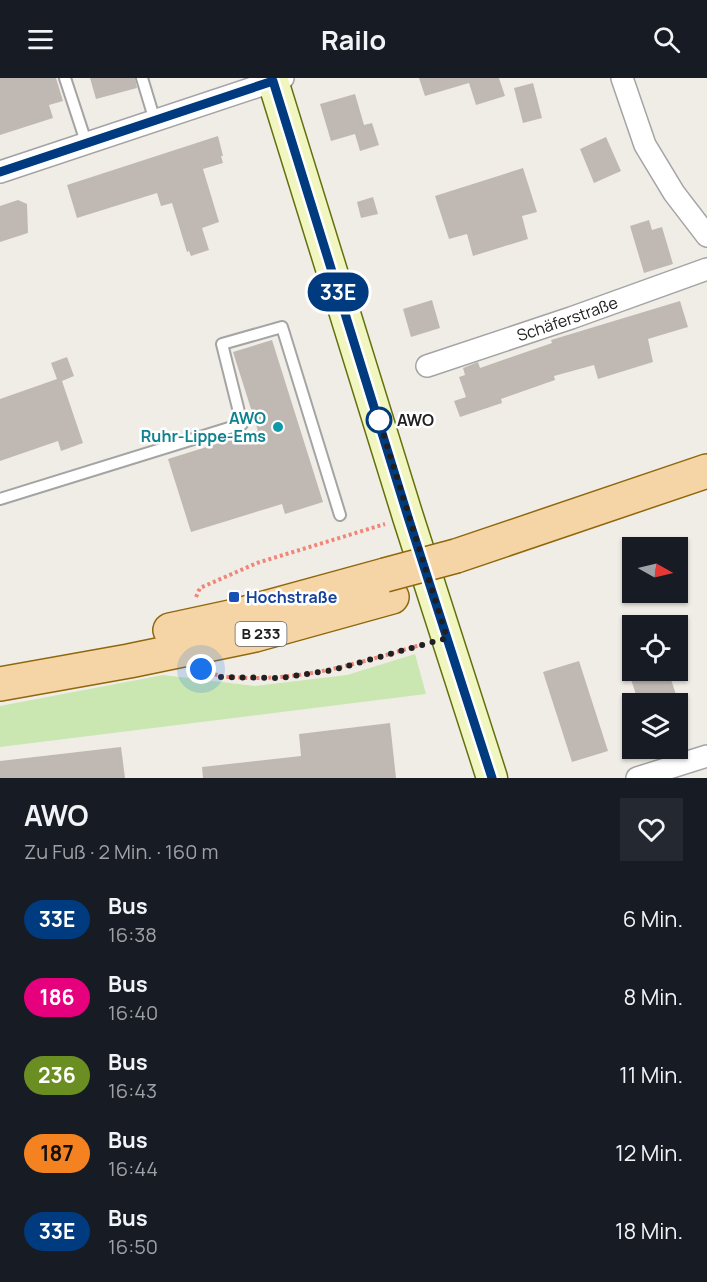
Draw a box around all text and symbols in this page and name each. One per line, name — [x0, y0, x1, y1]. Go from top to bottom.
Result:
text: Railo — [321, 21, 386, 58]
icon: menu — [24, 23, 57, 56]
icon: search — [650, 23, 683, 56]
line badge: 33E — [304, 272, 372, 312]
text: 33E — [320, 278, 356, 306]
street label: Schäferstraße — [514, 291, 621, 346]
place label: AWO Ruhr-Lippe-Ems — [141, 407, 266, 447]
marker: AWO — [366, 407, 392, 433]
place label: AWO — [397, 409, 434, 431]
marker: AWO Ruhr-Lippe-Ems — [271, 420, 285, 434]
north arrow — [622, 537, 688, 603]
map controls — [622, 537, 688, 759]
place label: Hochstraße — [246, 586, 338, 608]
marker: Hochstraße — [227, 590, 241, 604]
button: locate — [622, 615, 688, 681]
road number: B 233 — [236, 622, 286, 646]
your location — [186, 654, 216, 684]
button: layers — [622, 693, 688, 759]
text: AWO — [24, 796, 89, 834]
button: heart — [620, 798, 683, 861]
text: Zu Fuß · 2 Min. · 160 m — [24, 838, 218, 865]
text: Bus — [108, 891, 148, 921]
text: 6 Min. — [623, 904, 683, 934]
text: 33E — [39, 905, 75, 933]
text: 16:38 — [108, 921, 157, 948]
text: Bus — [108, 969, 148, 999]
text: 8 Min. — [624, 982, 683, 1012]
text: 186 — [39, 983, 75, 1011]
text: 16:40 — [108, 999, 158, 1026]
text: Bus — [108, 1047, 148, 1077]
text: 11 Min. — [619, 1060, 683, 1090]
text: 236 — [38, 1061, 76, 1089]
text: 16:43 — [108, 1077, 157, 1104]
text: Bus — [108, 1125, 148, 1155]
text: 12 Min. — [615, 1138, 683, 1168]
text: 187 — [40, 1139, 74, 1167]
text: 16:44 — [108, 1155, 158, 1182]
text: Bus — [108, 1203, 148, 1233]
text: 18 Min. — [615, 1216, 683, 1246]
text: 33E — [39, 1217, 75, 1245]
text: 16:50 — [108, 1233, 158, 1260]

